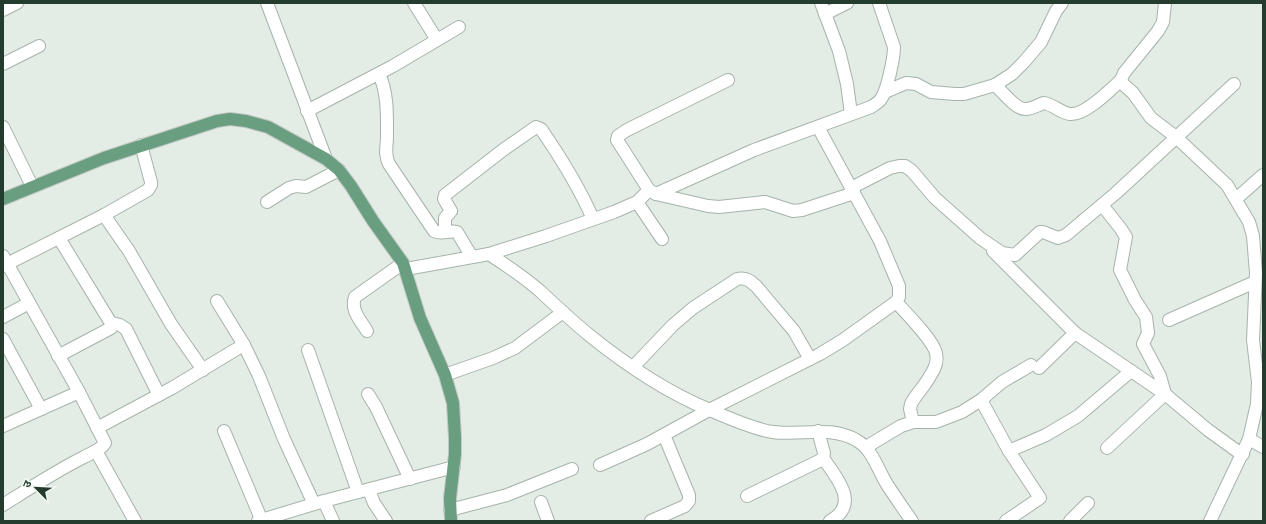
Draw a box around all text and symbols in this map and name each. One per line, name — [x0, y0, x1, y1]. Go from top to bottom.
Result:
north arrow — [16, 468, 56, 508]
text: उ — [20, 478, 35, 490]

